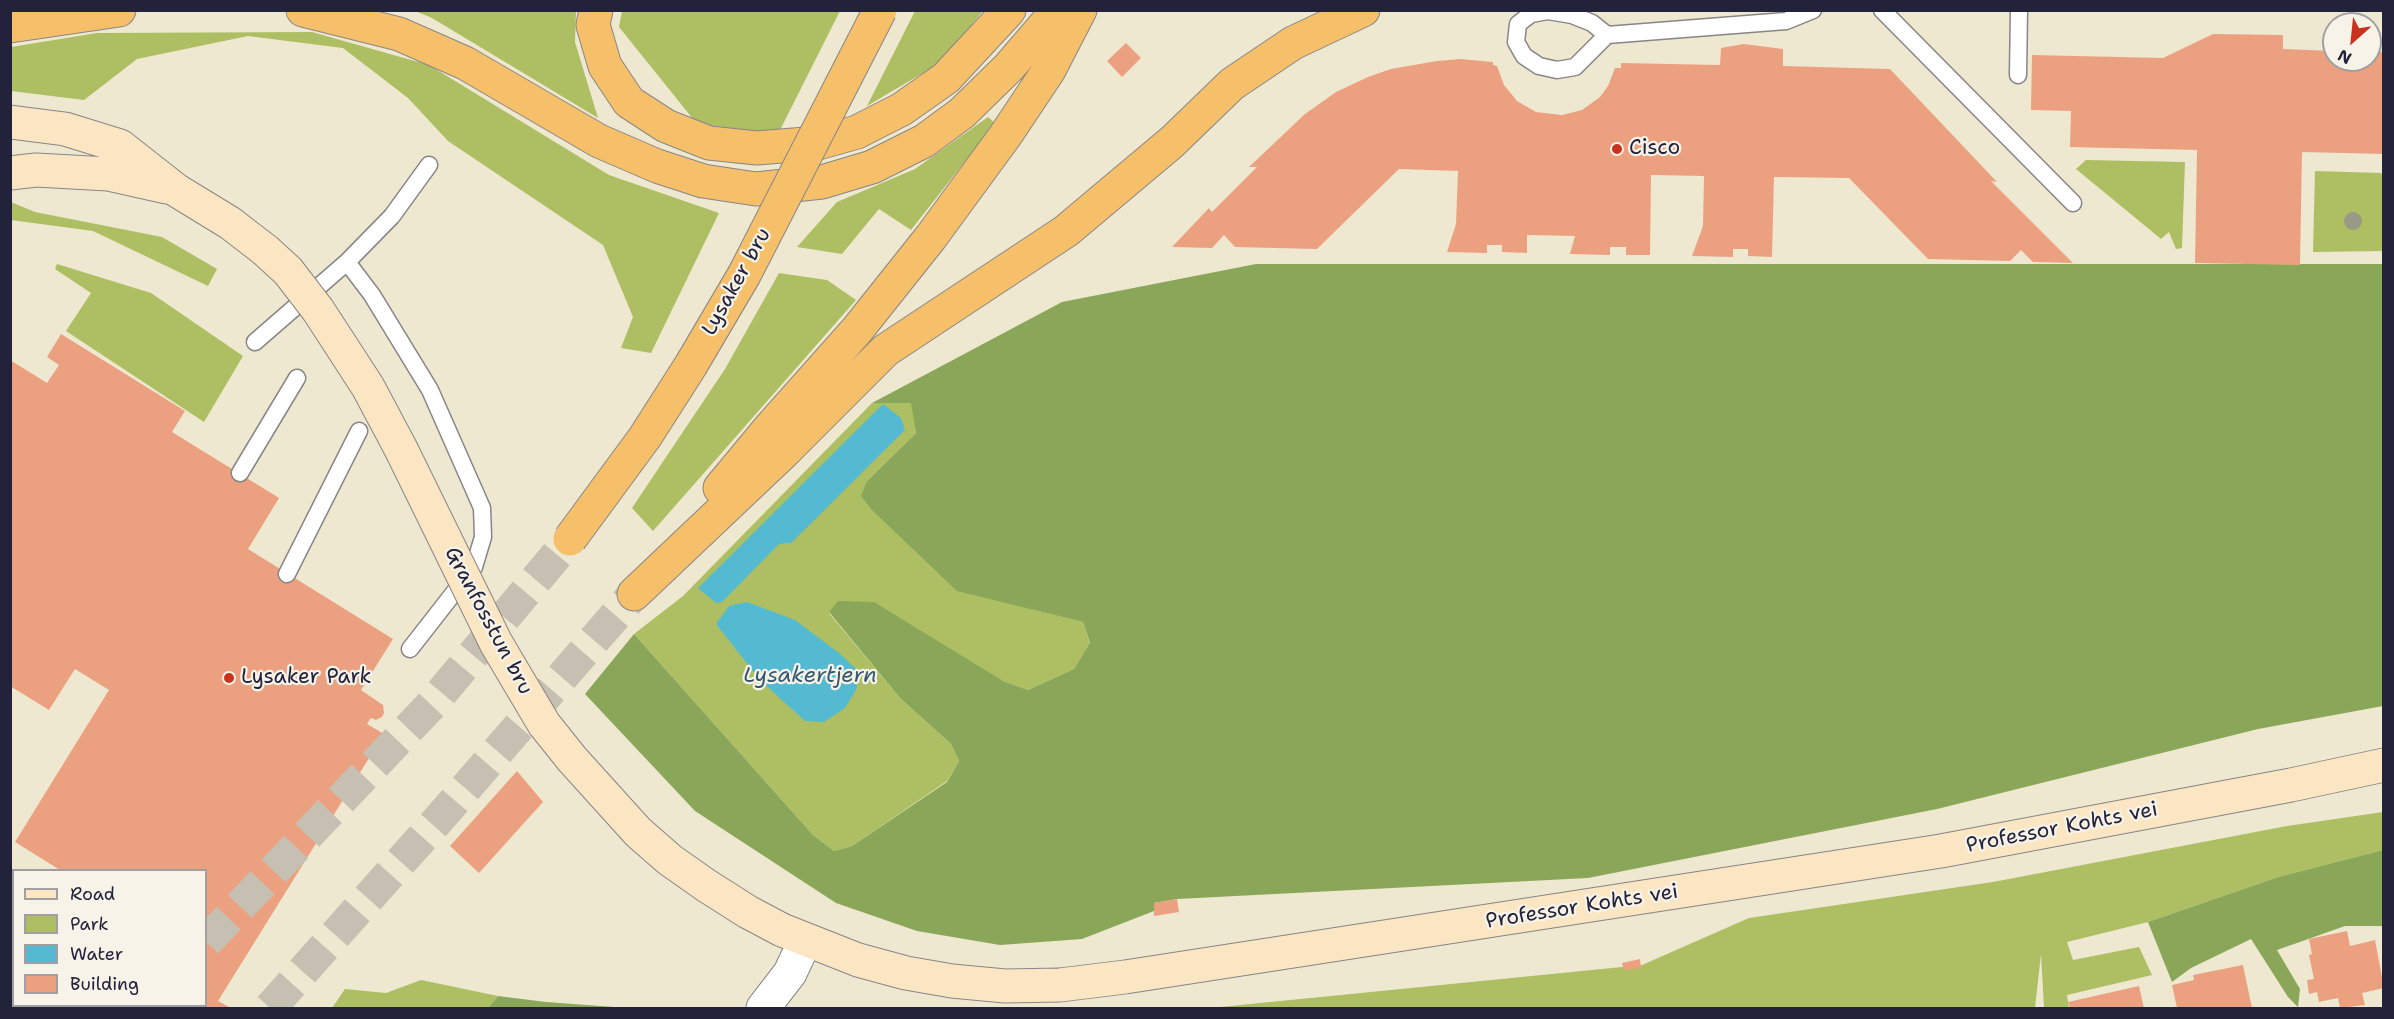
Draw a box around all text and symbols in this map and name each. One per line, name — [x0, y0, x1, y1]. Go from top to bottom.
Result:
north arrow — [2322, 12, 2382, 72]
text: N — [2334, 44, 2355, 69]
place label: Cisco — [1629, 136, 1680, 162]
marker: Cisco — [1610, 142, 1624, 156]
street label: Lysaker bru — [697, 224, 777, 340]
street label: Granfosstun bru — [438, 543, 538, 699]
water label: Lysakertjern — [743, 663, 877, 689]
place label: Lysaker Park — [241, 665, 372, 691]
marker: Lysaker Park — [222, 671, 236, 685]
street label: Professor Kohts vei — [1964, 797, 2160, 859]
legend — [12, 869, 207, 1007]
street label: Professor Kohts vei — [1484, 879, 1680, 935]
text: Road — [70, 882, 115, 906]
text: Park — [70, 912, 109, 936]
text: Water — [70, 942, 123, 966]
text: Building — [70, 972, 139, 996]

